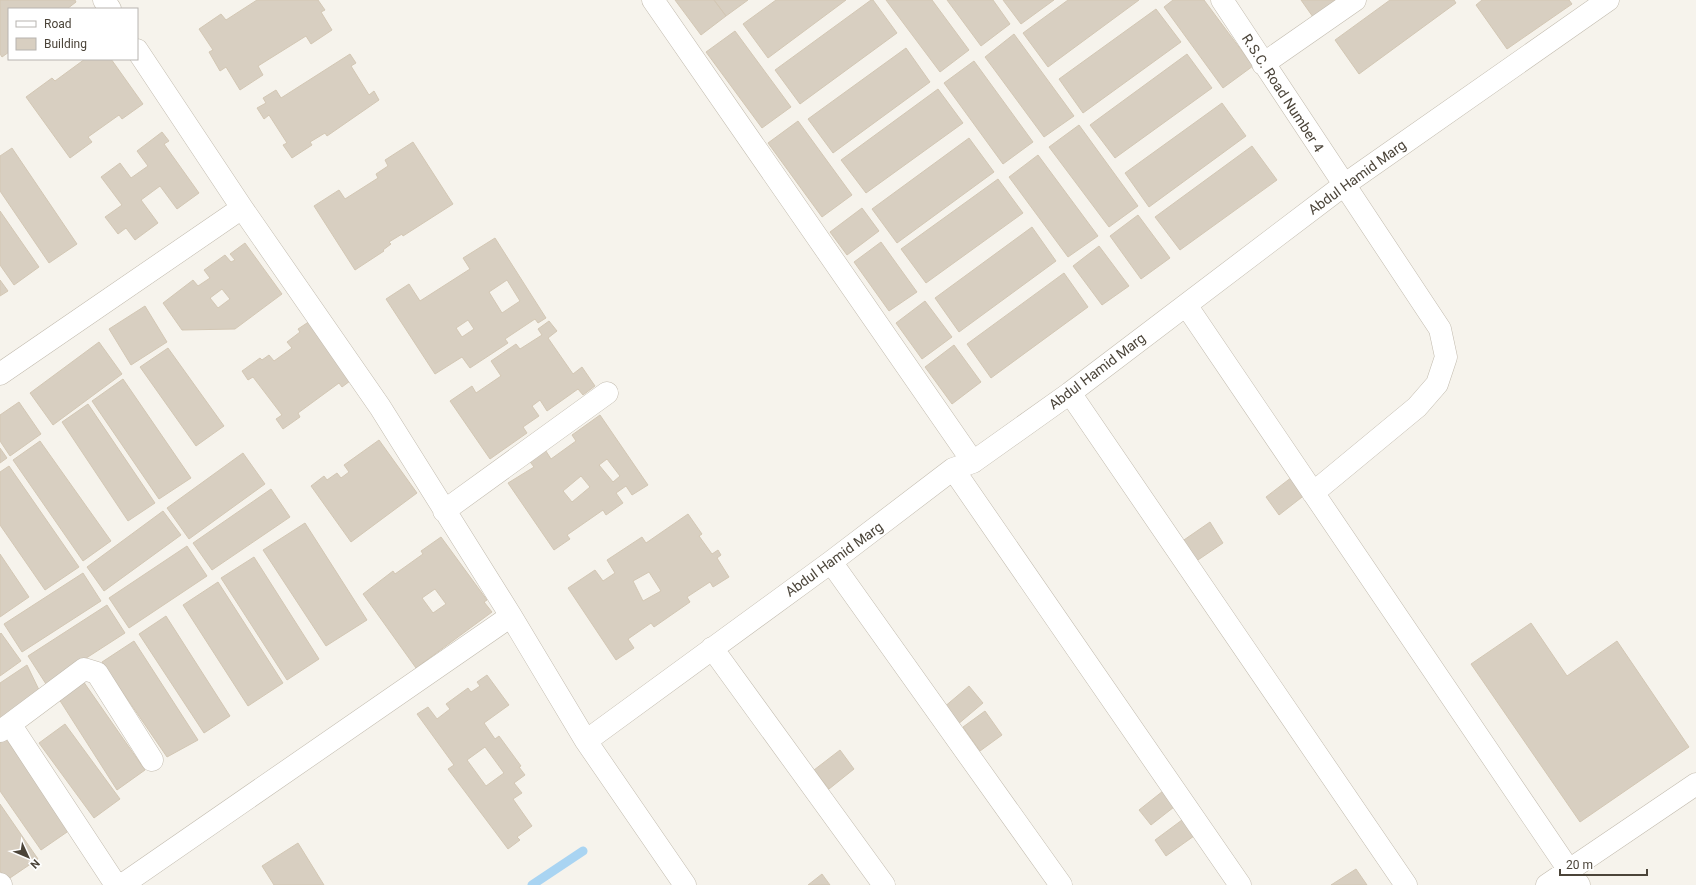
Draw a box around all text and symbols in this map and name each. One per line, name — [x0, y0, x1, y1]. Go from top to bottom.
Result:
legend — [8, 8, 138, 60]
text: Road — [44, 17, 72, 31]
street label: R.S.C. Road Number 4 — [1239, 31, 1327, 155]
text: Building — [44, 37, 87, 51]
street label: Abdul Hamid Marg — [1305, 136, 1409, 218]
street label: Abdul Hamid Marg — [1046, 330, 1148, 412]
street label: Abdul Hamid Marg — [782, 518, 886, 600]
north arrow — [8, 837, 48, 877]
scale bar — [1560, 851, 1647, 877]
text: N — [27, 856, 42, 871]
text: 20 m — [1566, 858, 1593, 872]

